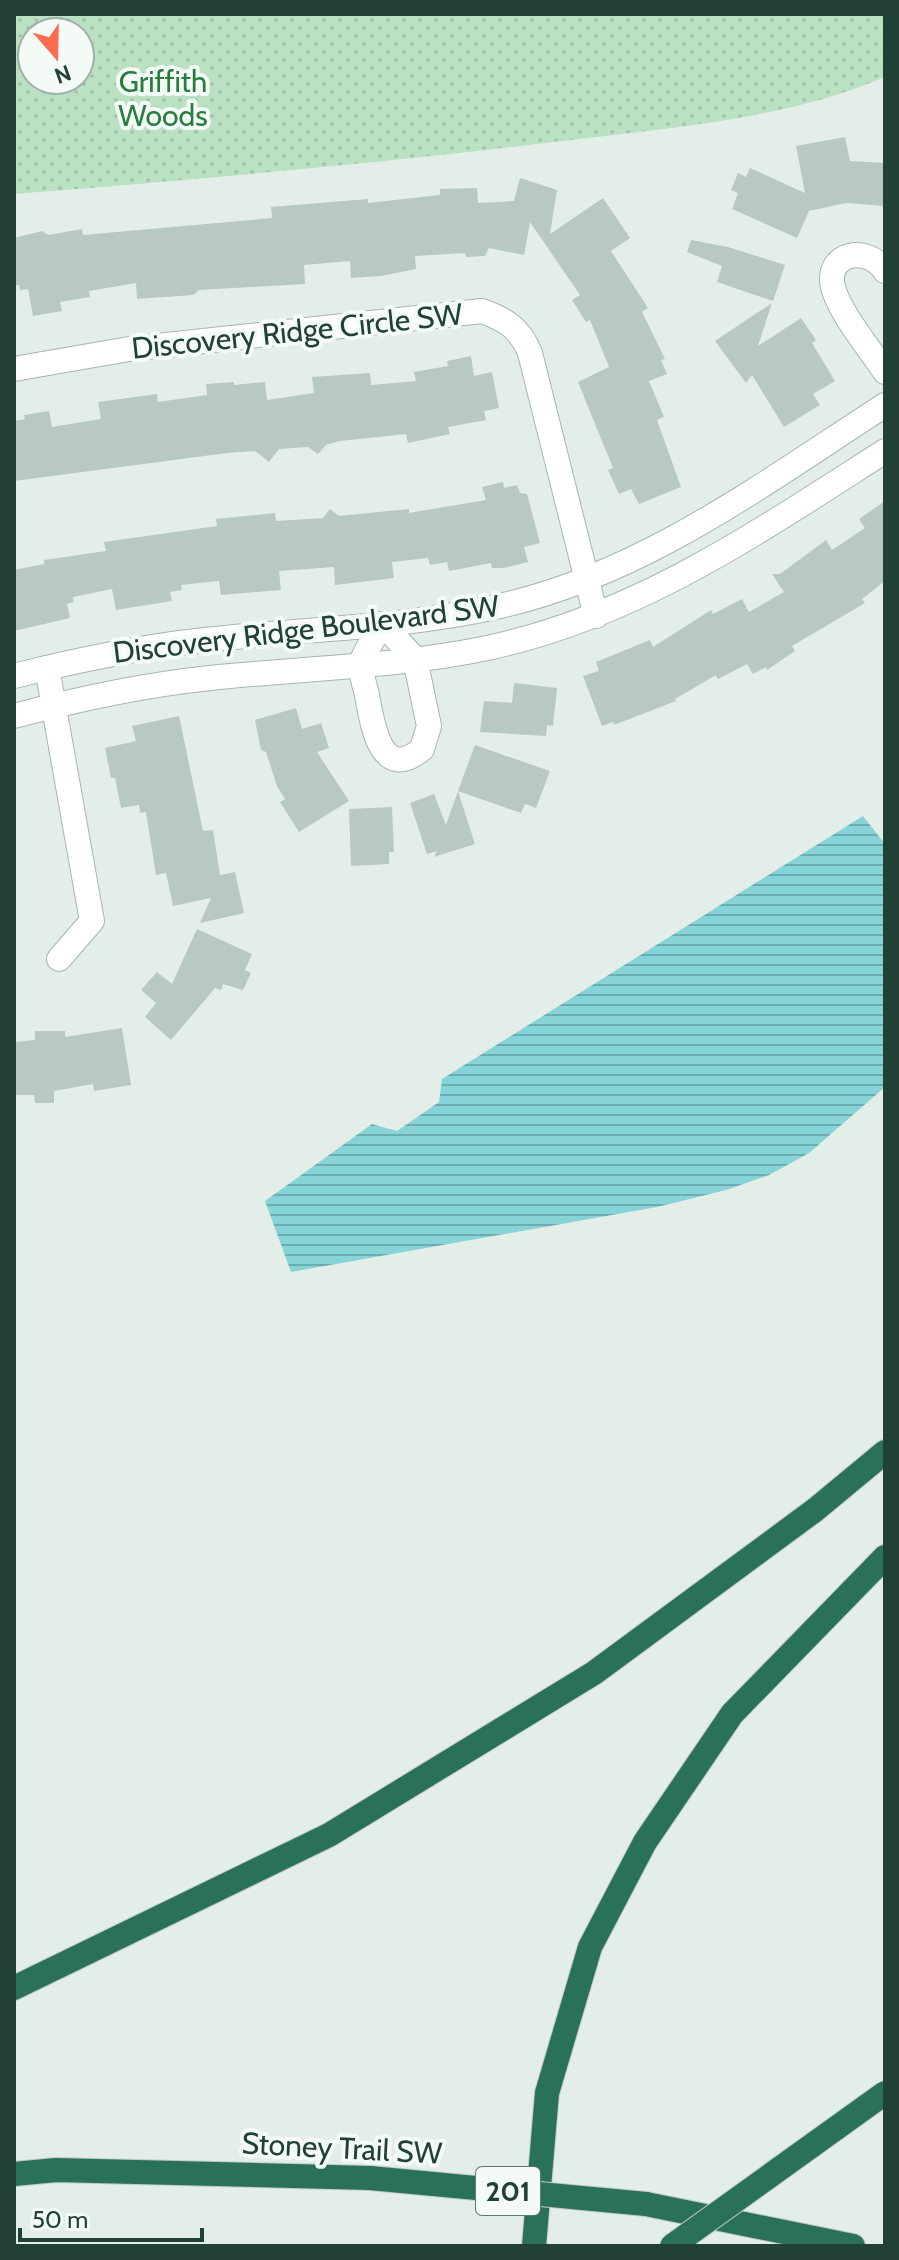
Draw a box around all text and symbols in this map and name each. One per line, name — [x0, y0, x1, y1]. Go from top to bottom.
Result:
north arrow — [16, 16, 96, 96]
text: N — [51, 59, 75, 90]
park label: Griffith Woods — [118, 63, 208, 134]
street label: Discovery Ridge Circle SW — [130, 295, 465, 367]
street label: Discovery Ridge Boulevard SW — [111, 587, 502, 671]
street label: Stoney Trail SW — [241, 2124, 444, 2172]
road number: 201 — [476, 2167, 540, 2215]
scale bar — [20, 2192, 202, 2242]
text: 50 m — [32, 2205, 88, 2234]

